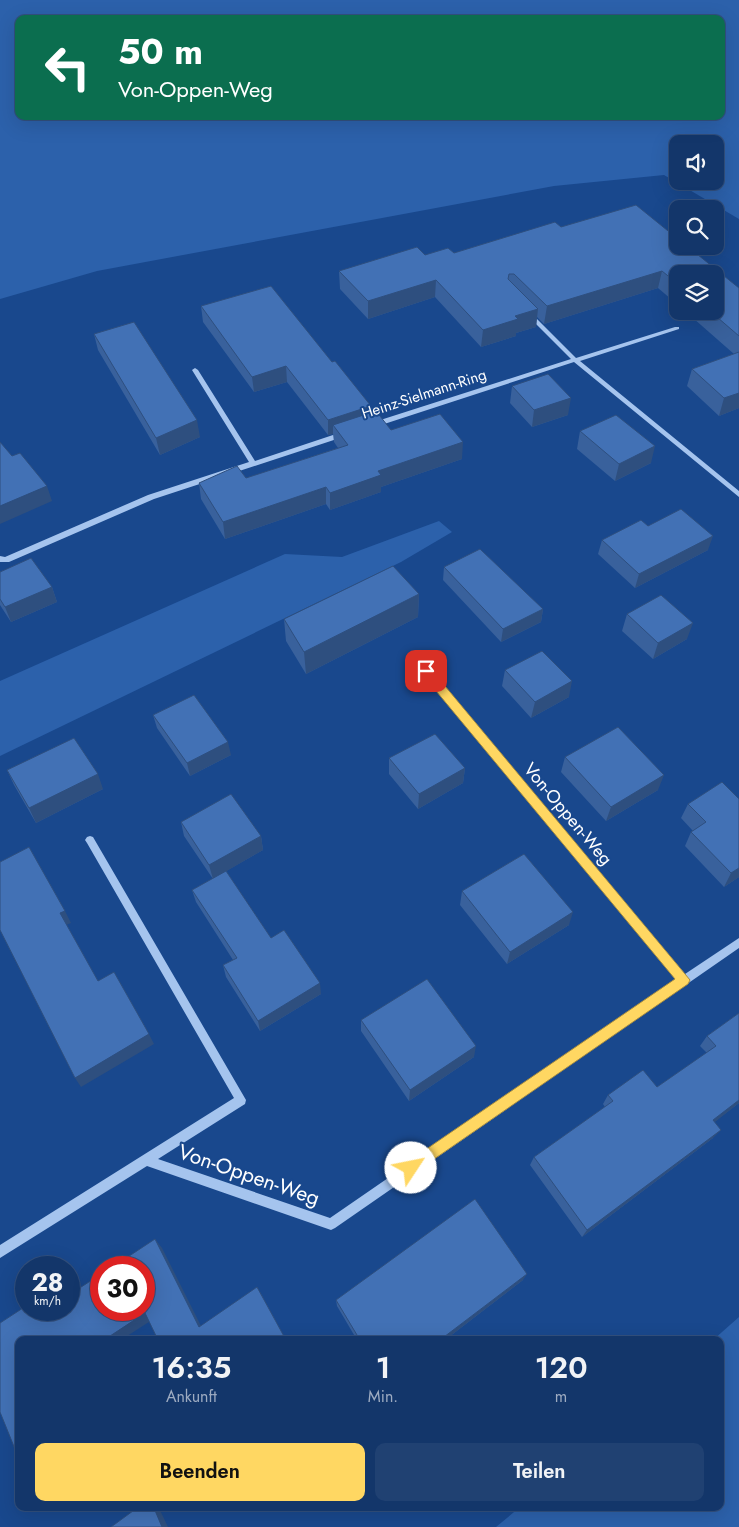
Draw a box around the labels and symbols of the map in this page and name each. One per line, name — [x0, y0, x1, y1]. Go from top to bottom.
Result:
street label: Heinz-Sielmann-Ring — [359, 363, 489, 425]
pin — [405, 650, 447, 692]
street label: Von-Oppen-Weg — [517, 757, 619, 871]
street label: Von-Oppen-Weg — [174, 1137, 324, 1213]
position arrow — [384, 1141, 436, 1193]
speed limit sign: 30 — [90, 1256, 155, 1321]

